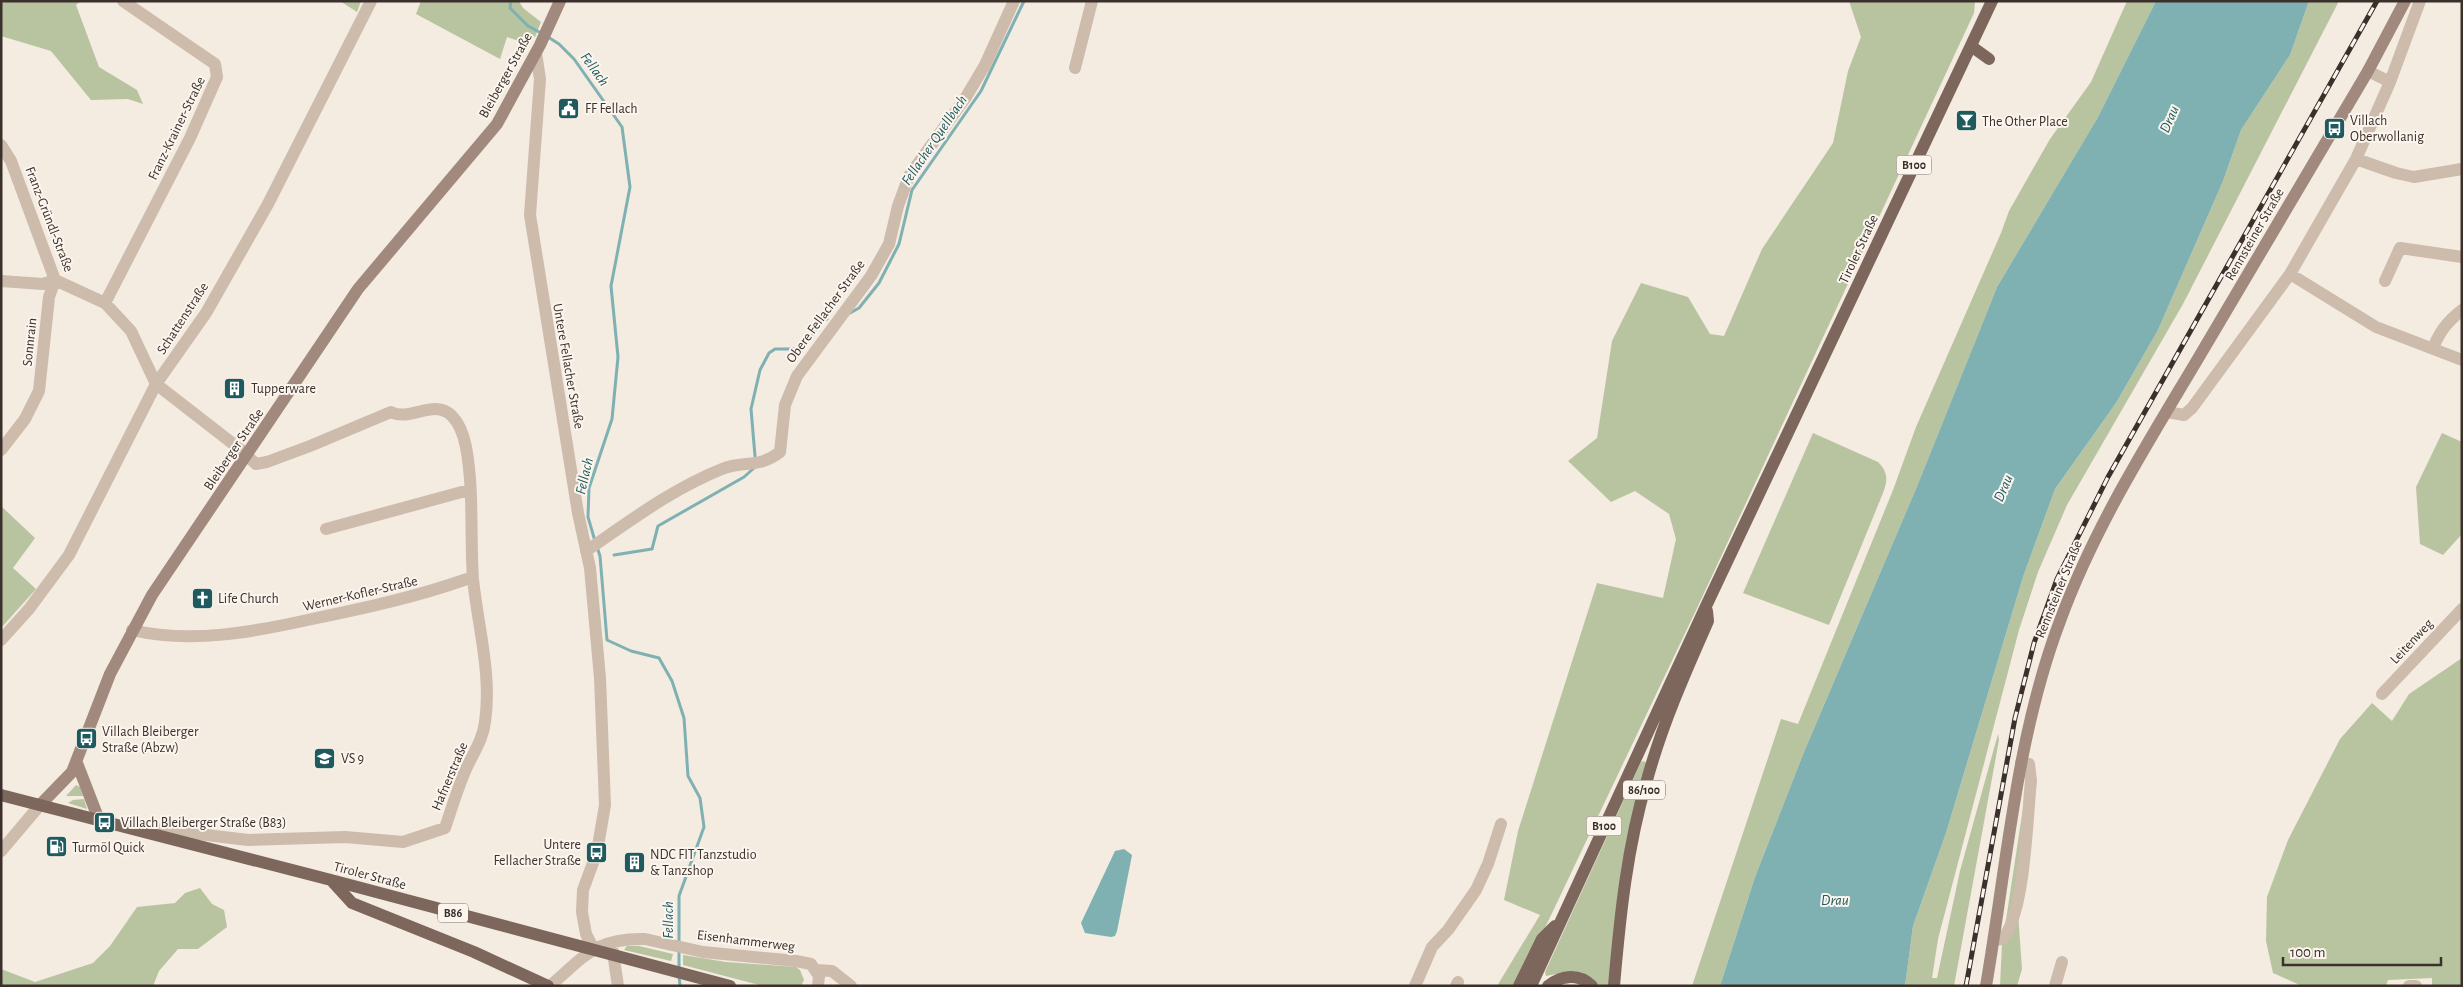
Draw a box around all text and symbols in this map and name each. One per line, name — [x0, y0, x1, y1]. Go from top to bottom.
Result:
street label: Bleiberger Straße — [477, 30, 535, 121]
water label: Fellach — [578, 50, 612, 89]
street label: Franz-Krainer-Straße — [146, 75, 208, 182]
water label: Fellacher Quellbach — [899, 93, 970, 188]
public building icon: FF Fellach — [557, 96, 581, 120]
place label: FF Fellach — [585, 102, 638, 116]
water label: Drau — [2157, 103, 2182, 135]
bar icon: The Other Place — [1954, 109, 1978, 133]
place label: Villach Oberwollanig — [2350, 114, 2424, 144]
place label: The Other Place — [1982, 115, 2068, 129]
bus stop icon: Villach Oberwollanig — [2322, 116, 2346, 140]
road number: B100 — [1896, 156, 1932, 174]
street label: Franz-Gründl-Straße — [23, 165, 76, 274]
street label: Rennsteiner Straße — [2223, 186, 2287, 283]
street label: Tiroler Straße — [1837, 213, 1881, 286]
street label: Obere Fellacher Straße — [784, 258, 868, 366]
street label: Schattenstraße — [154, 280, 211, 357]
street label: Untere Fellacher Straße — [550, 302, 586, 430]
street label: Sonnrain — [20, 317, 40, 367]
building icon: Tupperware — [223, 376, 247, 400]
place label: Tupperware — [251, 382, 316, 396]
street label: Bleiberger Straße — [201, 406, 266, 493]
water label: Fellach — [573, 456, 596, 496]
water label: Drau — [1991, 472, 2016, 504]
street label: Rennsteiner Straße — [2033, 539, 2085, 640]
street label: Werner-Kofler-Straße — [302, 574, 419, 614]
church icon: Life Church — [190, 586, 214, 610]
place label: Life Church — [218, 592, 279, 606]
street label: Leitenweg — [2388, 616, 2436, 667]
place label: Villach Bleiberger Straße (Abzw) — [102, 725, 199, 755]
bus stop icon: Villach Bleiberger Straße (Abzw) — [74, 727, 98, 751]
street label: Hafnerstraße — [429, 740, 471, 813]
school or university icon: VS 9 — [313, 746, 337, 770]
place label: VS 9 — [341, 752, 364, 766]
road number: 86/100 — [1623, 780, 1665, 800]
bus stop icon: Villach Bleiberger Straße (B83) — [93, 810, 117, 834]
place label: Villach Bleiberger Straße (B83) — [121, 816, 286, 830]
road number: B100 — [1586, 816, 1622, 836]
fuel station icon: Turmöl Quick — [44, 835, 68, 859]
place label: Untere Fellacher Straße — [494, 838, 581, 868]
bus stop icon: Untere Fellacher Straße — [585, 840, 609, 864]
place label: Turmöl Quick — [72, 841, 145, 855]
place label: NDC FIT Tanzstudio & Tanzshop — [650, 848, 757, 878]
building icon: NDC FIT Tanzstudio & Tanzshop — [622, 850, 646, 874]
street label: Tiroler Straße — [332, 860, 408, 892]
water label: Drau — [1821, 893, 1849, 908]
water label: Fellach — [661, 901, 676, 939]
road number: B86 — [438, 904, 468, 922]
street label: Eisenhammerweg — [696, 928, 796, 954]
scale bar — [2283, 934, 2440, 966]
text: 100 m — [2290, 945, 2325, 960]

